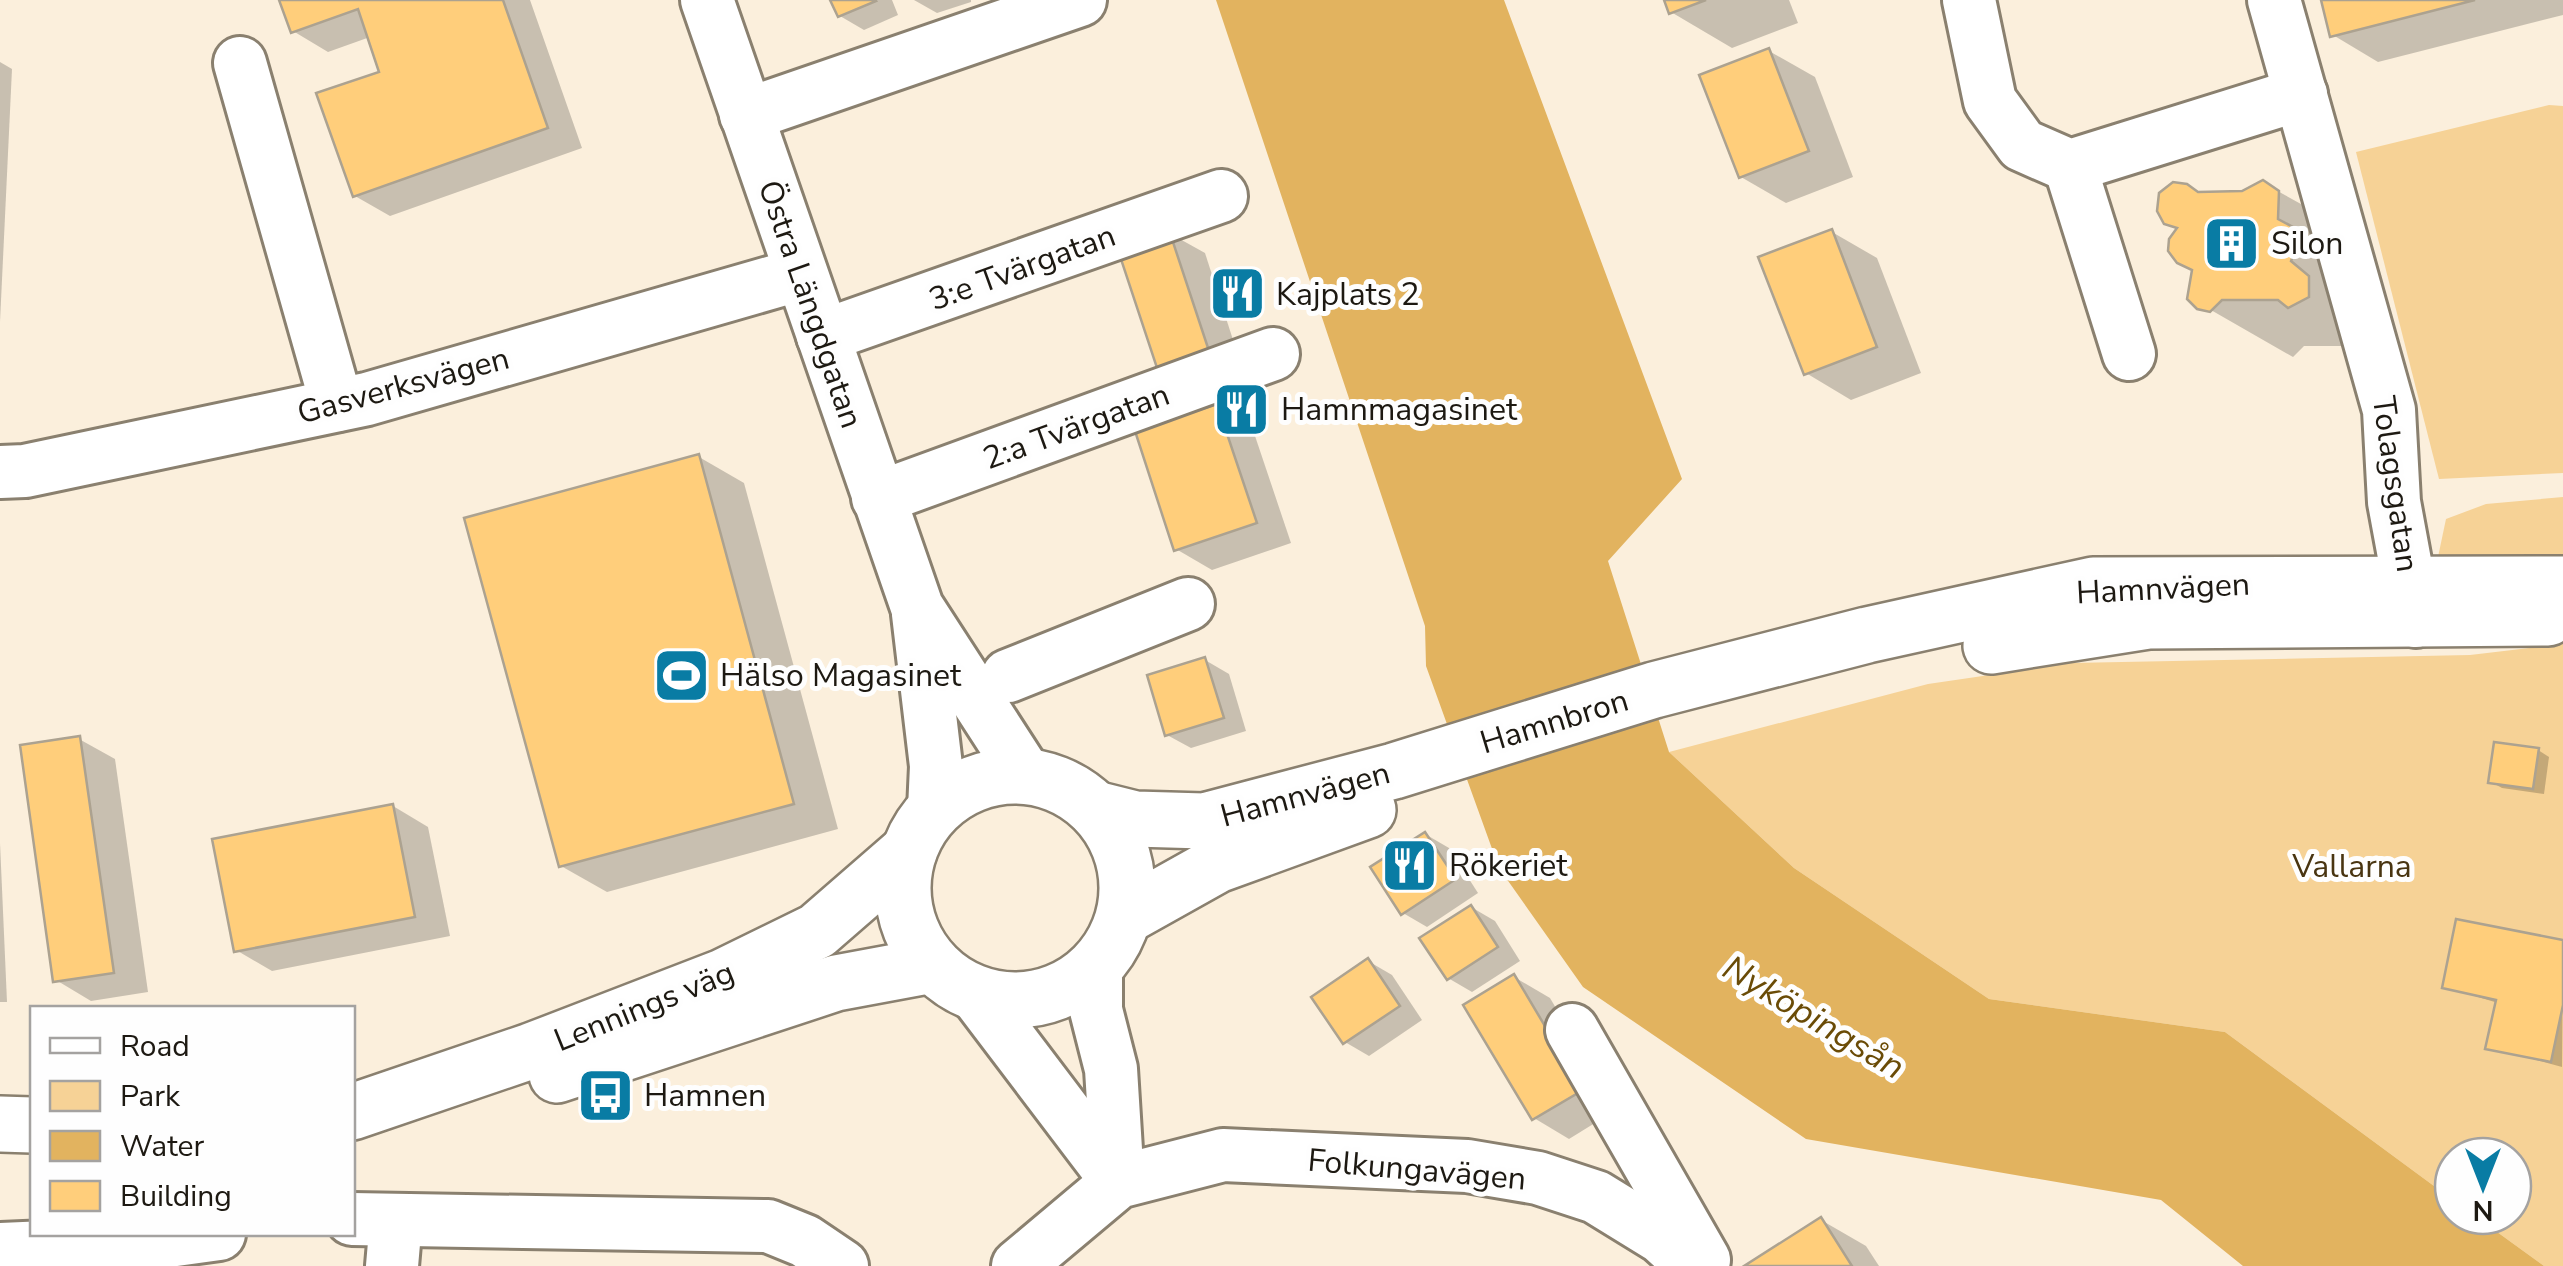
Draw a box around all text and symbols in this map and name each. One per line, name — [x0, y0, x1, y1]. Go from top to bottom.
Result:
street label: Östra Längdgatan — [748, 175, 873, 434]
building icon: Silon — [2202, 213, 2262, 273]
street label: 3:e Tvärgatan — [923, 214, 1121, 321]
place label: Silon — [2271, 222, 2343, 265]
restaurant icon: Kajplats 2 — [1207, 264, 1267, 324]
place label: Kajplats 2 — [1276, 273, 1420, 316]
street label: Gasverksvägen — [292, 337, 514, 434]
street label: 2:a Tvärgatan — [977, 373, 1175, 480]
restaurant icon: Hamnmagasinet — [1212, 379, 1272, 439]
place label: Hamnmagasinet — [1281, 388, 1518, 431]
street label: Tolagsgatan — [2362, 393, 2429, 575]
street label: Hamnvägen — [2075, 562, 2251, 615]
sports icon: Hälso Magasinet — [651, 645, 711, 705]
place label: Hälso Magasinet — [720, 654, 962, 697]
street label: Hamnbron — [1475, 679, 1633, 764]
street label: Hamnvägen — [1216, 751, 1395, 838]
restaurant icon: Rökeriet — [1380, 835, 1440, 895]
place label: Rökeriet — [1449, 844, 1568, 887]
park label: Vallarna — [2291, 845, 2412, 888]
water label: Nyköpingsån — [1714, 945, 1914, 1090]
street label: Lennings väg — [548, 951, 741, 1062]
legend — [30, 1006, 355, 1236]
text: Road — [120, 1026, 190, 1067]
bus stop icon: Hamnen — [575, 1065, 635, 1125]
place label: Hamnen — [644, 1074, 766, 1117]
text: Park — [120, 1076, 181, 1117]
text: Water — [120, 1126, 205, 1167]
north arrow — [2433, 1136, 2533, 1236]
street label: Folkungavägen — [1306, 1139, 1528, 1200]
text: Building — [120, 1176, 232, 1217]
text: N — [2473, 1191, 2493, 1229]

